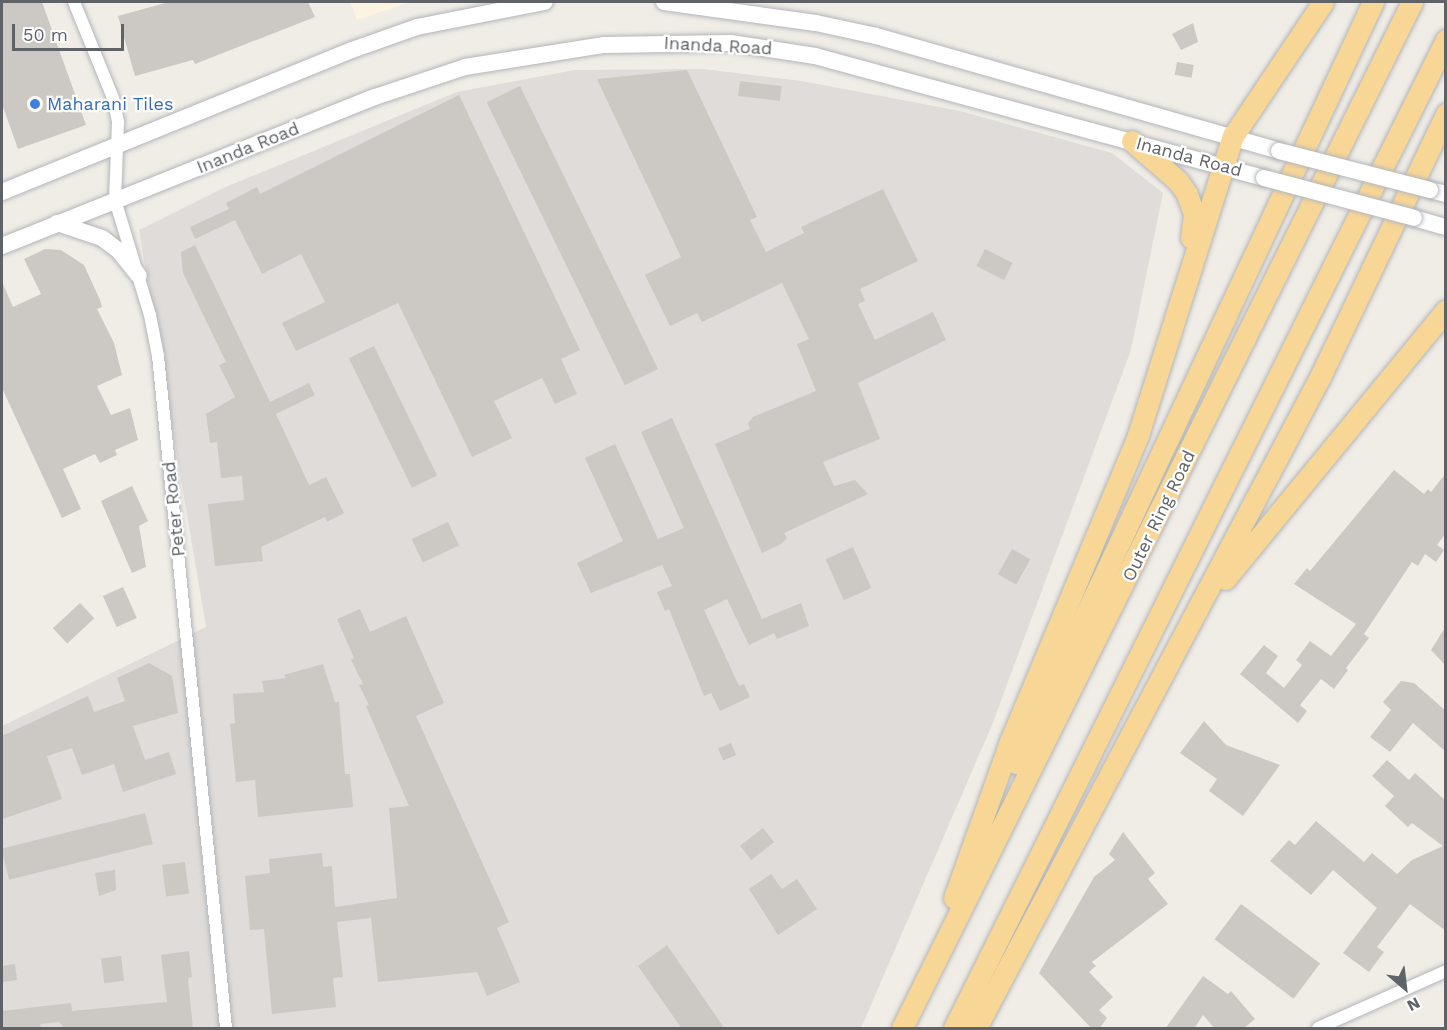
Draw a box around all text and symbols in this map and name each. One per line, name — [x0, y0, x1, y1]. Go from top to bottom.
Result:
scale bar — [15, 12, 128, 50]
text: 50 m — [23, 24, 68, 45]
street label: Inanda Road — [663, 32, 773, 60]
place label: Maharani Tiles — [47, 93, 174, 115]
marker: Maharani Tiles — [28, 97, 42, 111]
street label: Inanda Road — [193, 118, 303, 178]
street label: Inanda Road — [1133, 132, 1245, 182]
street label: Outer Ring Road — [1118, 447, 1200, 585]
street label: Peter Road — [158, 460, 190, 558]
north arrow — [1375, 958, 1435, 1018]
text: N — [1404, 993, 1423, 1016]

